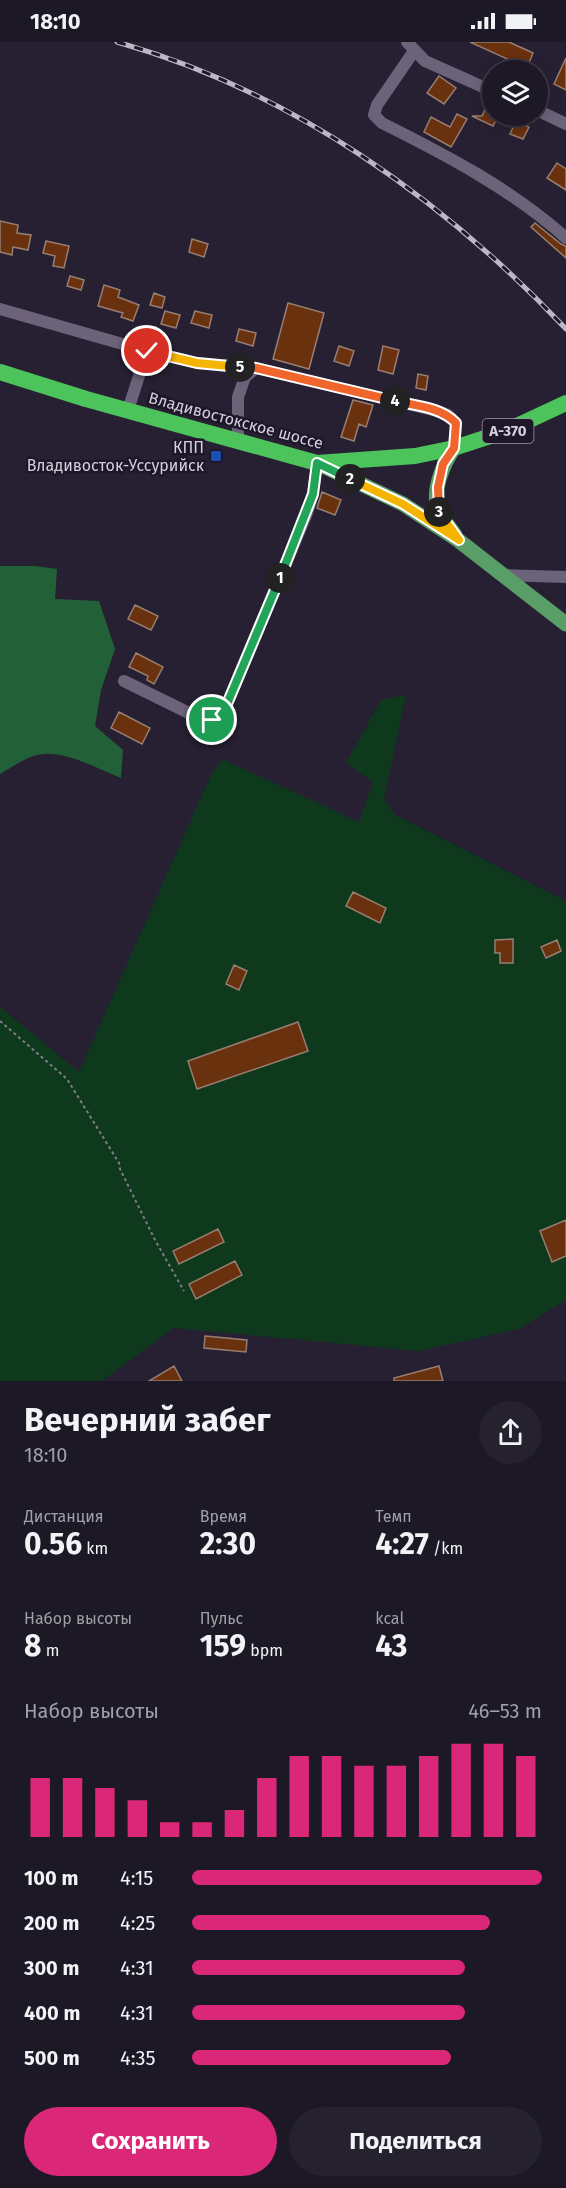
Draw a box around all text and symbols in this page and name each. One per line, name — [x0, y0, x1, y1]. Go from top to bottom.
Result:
text: 18:10 — [30, 8, 81, 35]
map controls — [482, 60, 548, 126]
button: layers — [482, 60, 548, 126]
pin — [121, 325, 172, 376]
icon: check — [130, 334, 163, 367]
pin: 5 — [225, 352, 255, 382]
text: 5 — [236, 357, 244, 376]
pin: 4 — [380, 386, 410, 416]
street label: Владивостокское шоссе — [146, 388, 325, 453]
text: 4 — [390, 391, 400, 410]
road number: А-370 — [482, 419, 534, 443]
place label: КПП Владивосток-Уссурийск — [27, 438, 205, 475]
marker: КПП Владивосток-Уссурийск — [209, 449, 223, 463]
pin: 2 — [335, 464, 365, 494]
text: 2 — [346, 469, 354, 488]
pin: 3 — [424, 497, 454, 527]
text: 3 — [435, 502, 443, 521]
pin: 1 — [265, 563, 295, 593]
text: 1 — [276, 568, 284, 587]
pin — [186, 694, 237, 745]
icon: arrive — [195, 703, 228, 736]
text: Вечерний забег — [24, 1400, 270, 1440]
button: share — [479, 1401, 542, 1464]
text: 18:10 — [24, 1443, 68, 1467]
text: Дистанция — [24, 1507, 104, 1526]
text: Время — [200, 1507, 247, 1526]
text: Темп — [375, 1507, 412, 1526]
text: 0.56 — [24, 1526, 82, 1562]
text: 2:30 — [200, 1526, 256, 1562]
text: 4:27 — [375, 1526, 429, 1562]
text: km — [82, 1539, 108, 1558]
text: /km — [429, 1539, 463, 1558]
text: Набор высоты — [24, 1609, 132, 1628]
text: Пульс — [200, 1609, 243, 1628]
text: kcal — [375, 1609, 404, 1628]
text: 8 — [24, 1628, 41, 1664]
text: 159 — [200, 1628, 246, 1664]
text: 43 — [375, 1628, 407, 1664]
text: m — [41, 1641, 59, 1660]
text: bpm — [246, 1641, 283, 1660]
text: Набор высоты — [24, 1699, 159, 1723]
text: 46–53 m — [468, 1699, 542, 1723]
text: 100 m — [24, 1866, 78, 1890]
text: 4:15 — [120, 1866, 153, 1890]
text: 200 m — [24, 1911, 79, 1935]
text: 4:25 — [120, 1911, 155, 1935]
text: 300 m — [24, 1956, 79, 1980]
text: 4:31 — [120, 1956, 154, 1980]
text: 400 m — [24, 2001, 80, 2025]
text: 4:31 — [120, 2001, 154, 2025]
text: 500 m — [24, 2046, 80, 2070]
text: 4:35 — [120, 2046, 156, 2070]
button: Сохранить — [24, 2107, 277, 2176]
button: Поделиться — [289, 2107, 542, 2176]

